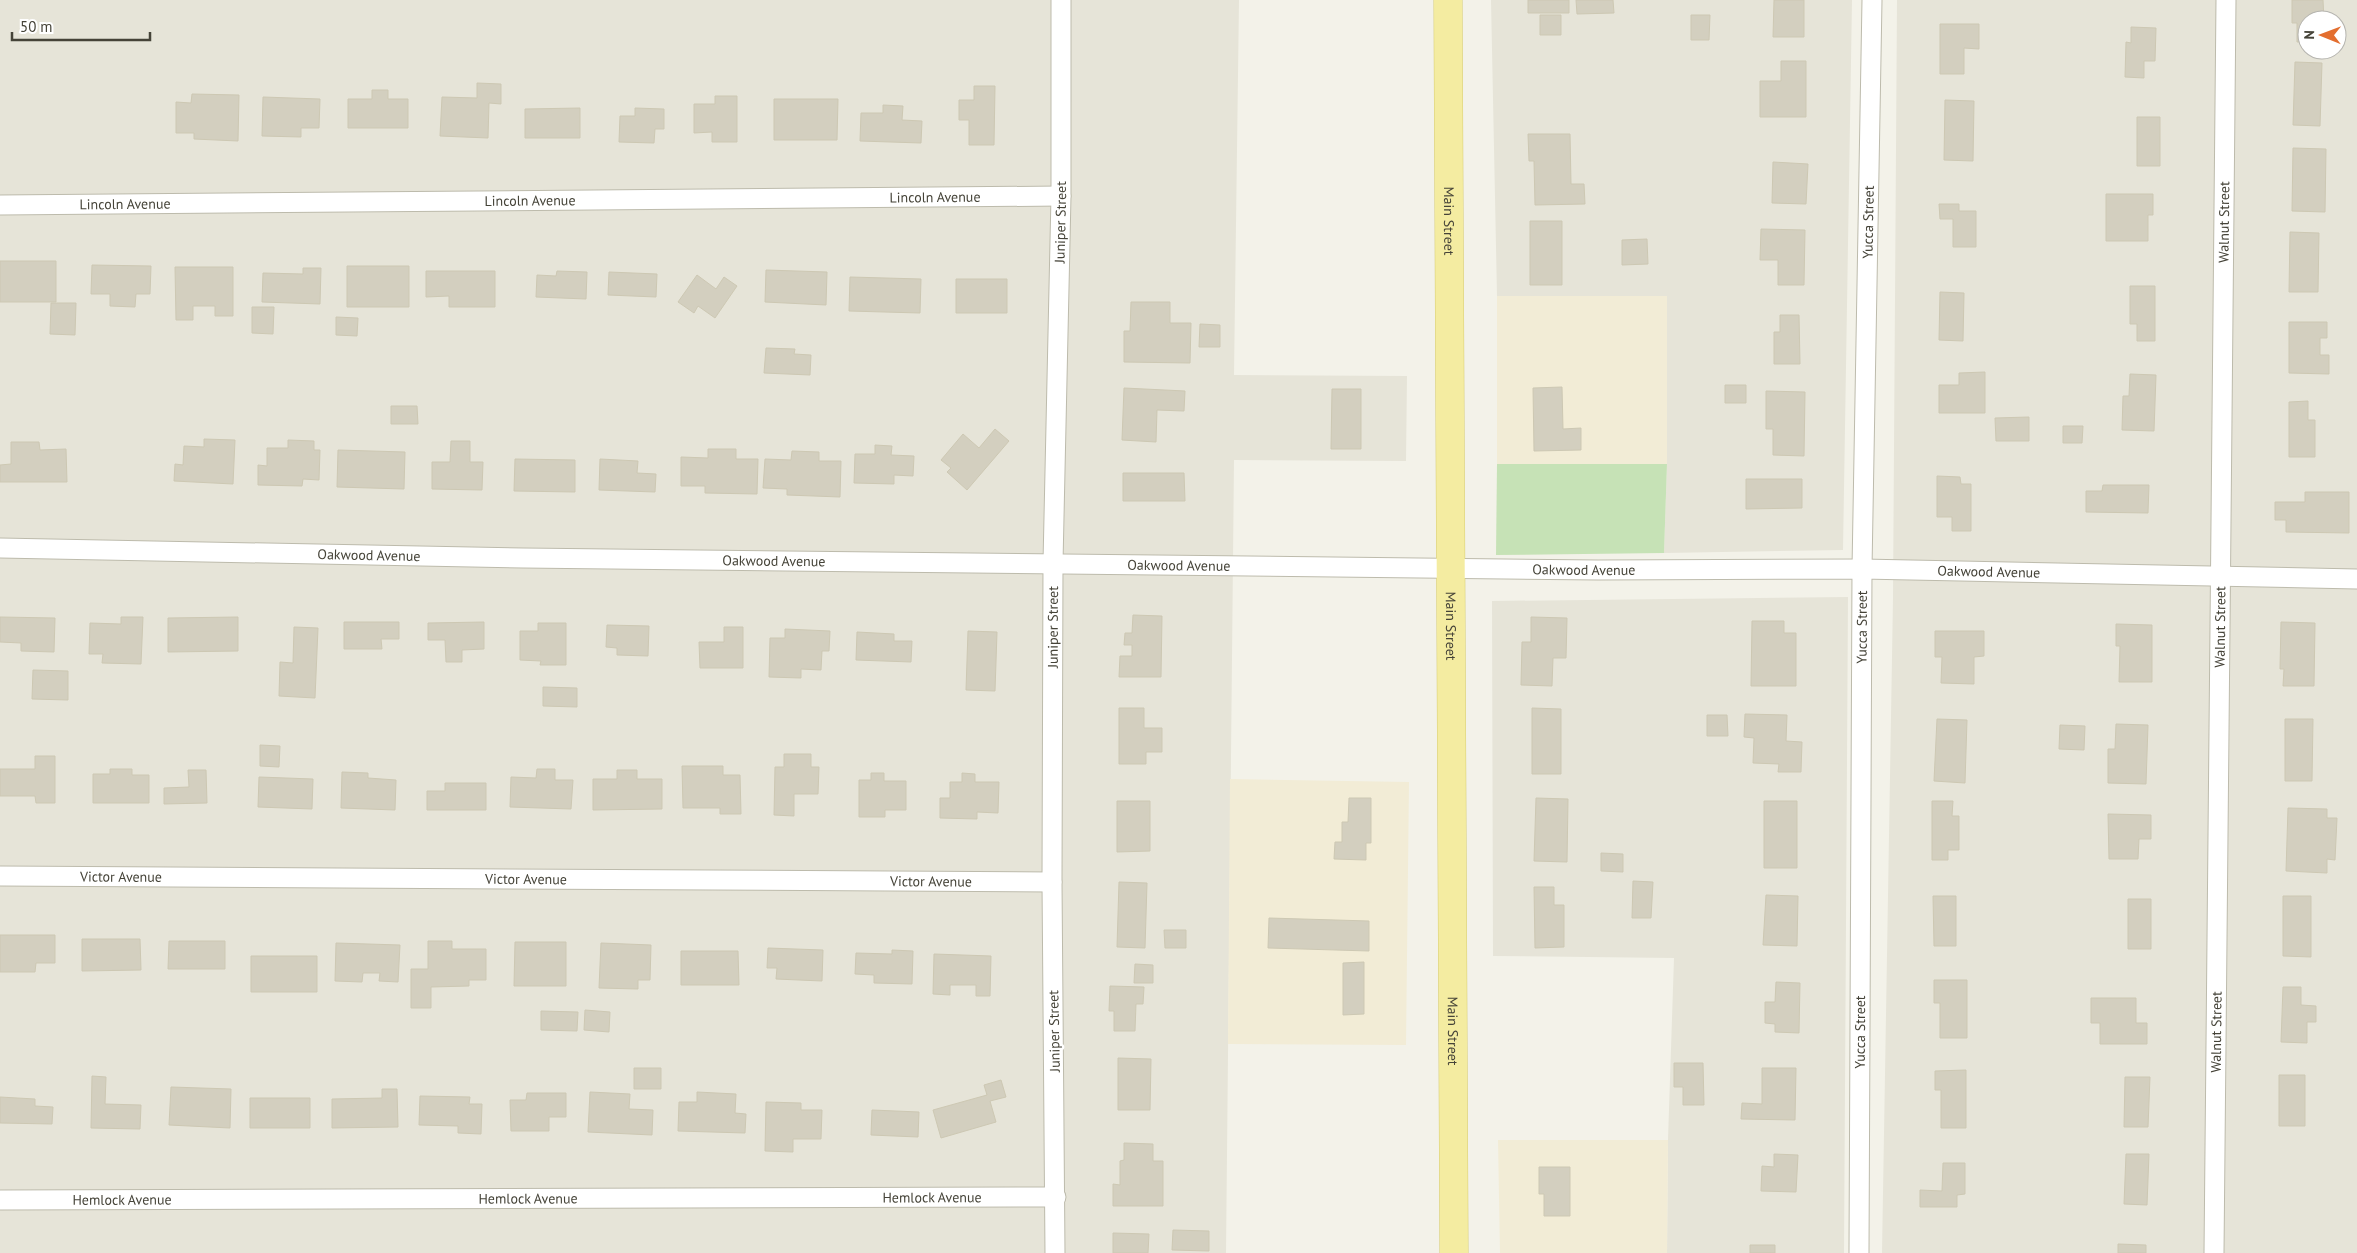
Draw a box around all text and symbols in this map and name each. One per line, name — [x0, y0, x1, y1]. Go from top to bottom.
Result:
scale bar — [12, 10, 150, 42]
north arrow — [2297, 10, 2347, 60]
text: 50 m — [20, 17, 53, 36]
text: N — [2300, 30, 2318, 40]
street label: Juniper Street — [1051, 181, 1070, 264]
street label: Walnut Street — [2214, 181, 2233, 263]
street label: Yucca Street — [1858, 185, 1878, 259]
street label: Main Street — [1440, 186, 1458, 256]
street label: Lincoln Avenue — [889, 188, 981, 206]
street label: Lincoln Avenue — [484, 191, 576, 210]
street label: Lincoln Avenue — [79, 195, 171, 213]
street label: Oakwood Avenue — [317, 545, 421, 565]
street label: Oakwood Avenue — [722, 551, 826, 570]
street label: Oakwood Avenue — [1127, 556, 1230, 575]
street label: Oakwood Avenue — [1532, 560, 1635, 579]
street label: Oakwood Avenue — [1937, 562, 2041, 582]
street label: Juniper Street — [1044, 586, 1062, 669]
street label: Walnut Street — [2211, 586, 2229, 668]
street label: Yucca Street — [1853, 590, 1871, 664]
street label: Main Street — [1442, 591, 1460, 661]
street label: Victor Avenue — [79, 867, 162, 886]
street label: Victor Avenue — [484, 870, 567, 888]
street label: Victor Avenue — [889, 872, 972, 891]
street label: Juniper Street — [1044, 990, 1064, 1073]
street label: Walnut Street — [2207, 991, 2226, 1073]
street label: Yucca Street — [1851, 995, 1869, 1069]
street label: Main Street — [1444, 996, 1462, 1066]
street label: Hemlock Avenue — [882, 1188, 982, 1206]
street label: Hemlock Avenue — [478, 1189, 578, 1208]
street label: Hemlock Avenue — [72, 1191, 172, 1209]

